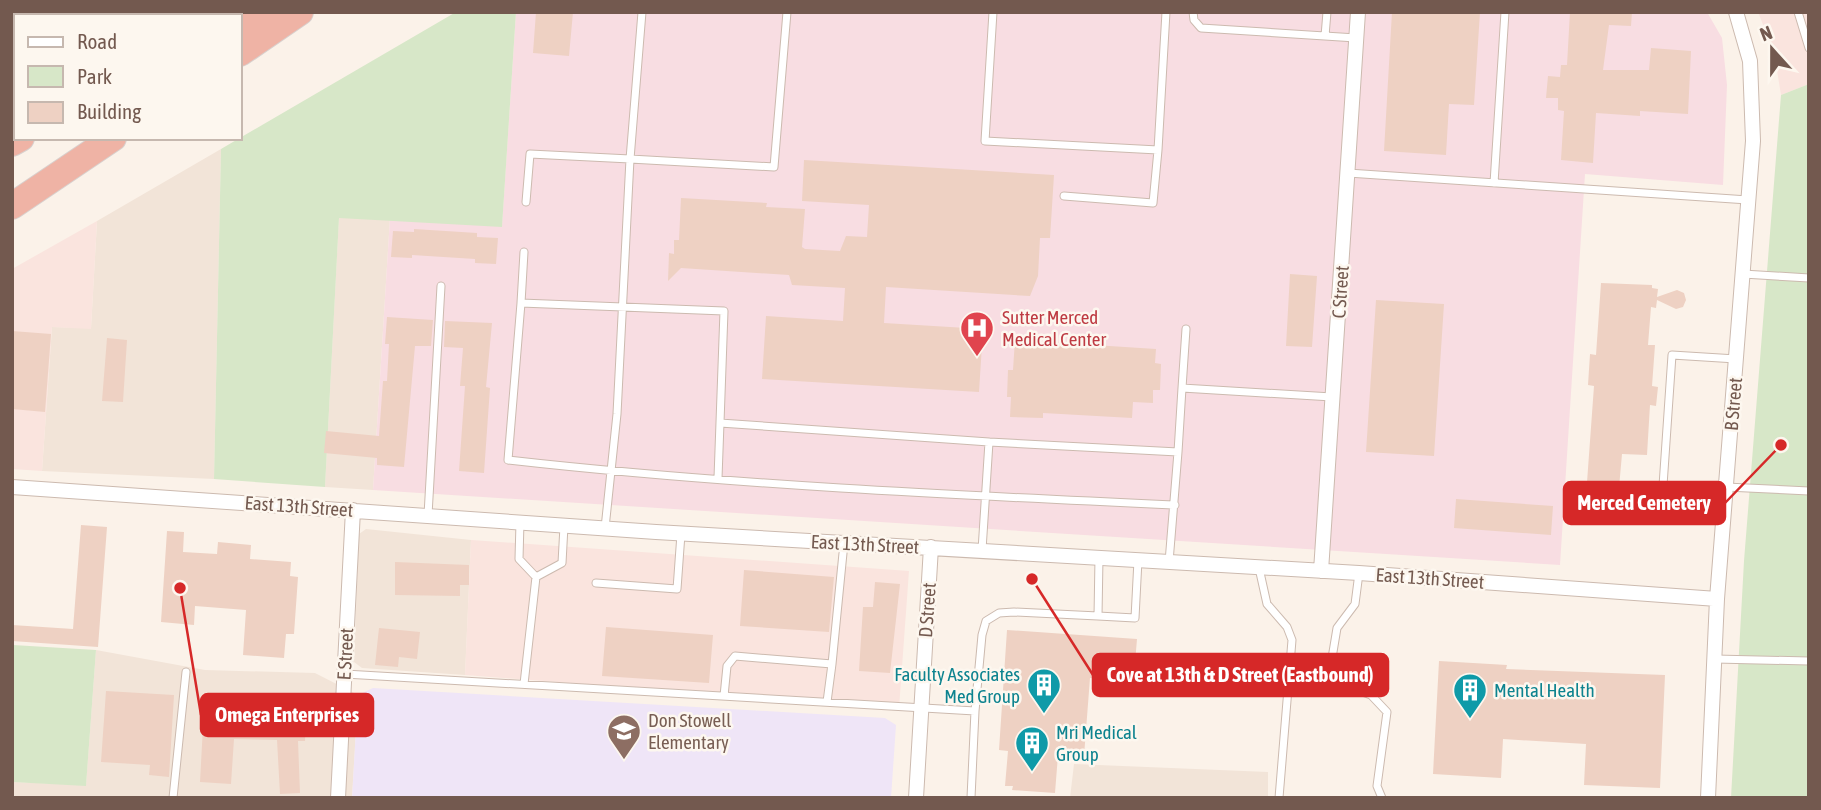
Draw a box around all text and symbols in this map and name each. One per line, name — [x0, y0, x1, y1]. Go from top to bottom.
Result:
legend — [14, 14, 242, 140]
north arrow — [1737, 14, 1807, 84]
text: N — [1757, 21, 1775, 45]
text: Road — [77, 29, 117, 53]
text: Park — [77, 64, 112, 88]
text: Building — [77, 99, 141, 123]
street label: C Street — [1327, 265, 1353, 319]
place label: Sutter Merced Medical Center — [1002, 306, 1106, 350]
hospital icon: Sutter Merced Medical Center — [958, 309, 996, 358]
street label: B Street — [1720, 376, 1746, 432]
callout: Merced Cemetery — [1564, 482, 1725, 524]
text: Merced Cemetery — [1577, 490, 1711, 514]
street label: East 13th Street — [244, 491, 354, 521]
street label: East 13th Street — [810, 530, 920, 558]
street label: East 13th Street — [1375, 563, 1485, 593]
street label: D Street — [914, 582, 940, 638]
street label: E Street — [333, 627, 357, 681]
callout: Cove at 13th & D Street (Eastbound) — [1093, 654, 1388, 696]
text: Cove at 13th & D Street (Eastbound) — [1106, 662, 1374, 686]
place label: Faculty Associates Med Group — [894, 663, 1020, 707]
building icon: Faculty Associates Med Group — [1025, 666, 1063, 715]
building icon: Mental Health — [1451, 671, 1489, 720]
place label: Mental Health — [1494, 679, 1595, 701]
callout: Omega Enterprises — [201, 694, 373, 736]
text: Omega Enterprises — [215, 702, 360, 726]
place label: Don Stowell Elementary — [648, 709, 731, 753]
school or university icon: Don Stowell Elementary — [605, 712, 643, 761]
place label: Mri Medical Group — [1056, 721, 1137, 765]
building icon: Mri Medical Group — [1013, 724, 1051, 773]

